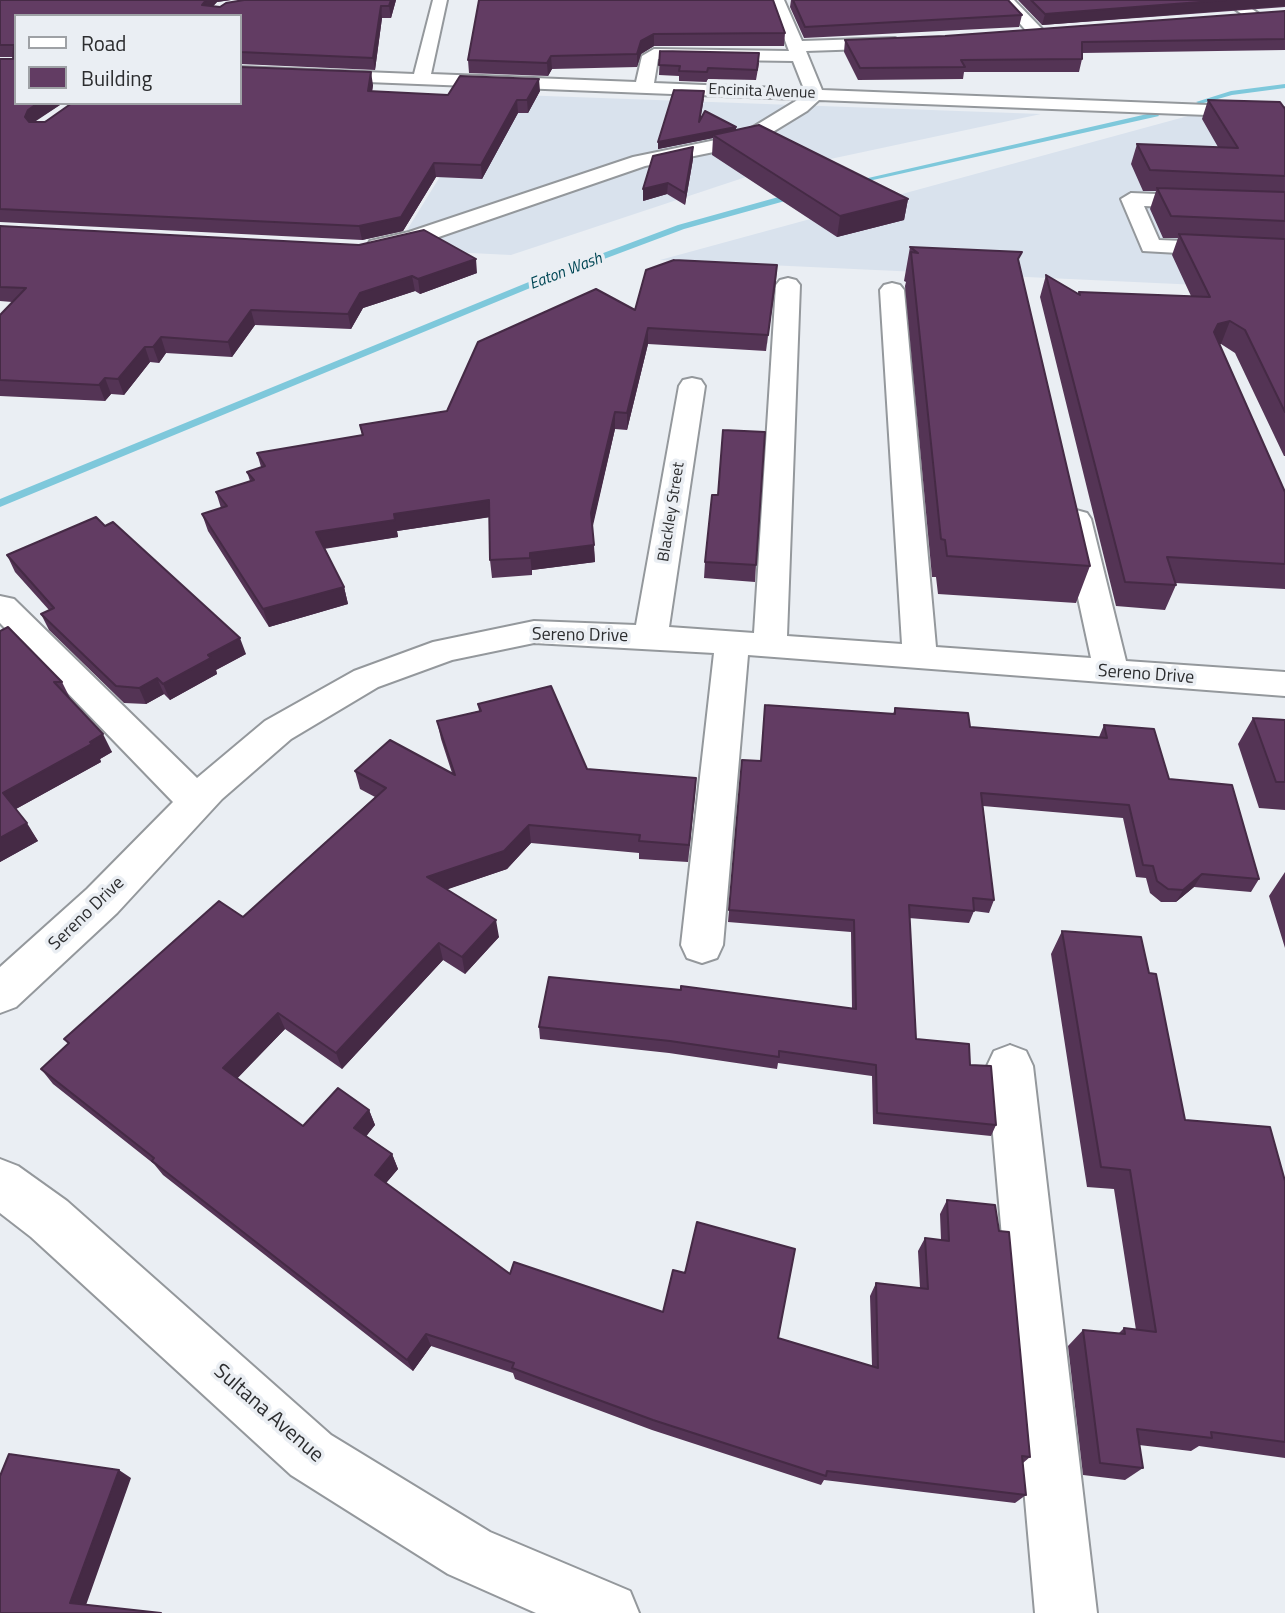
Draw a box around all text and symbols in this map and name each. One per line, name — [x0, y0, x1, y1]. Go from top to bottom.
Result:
legend — [14, 14, 242, 105]
text: Road — [81, 27, 126, 59]
text: Building — [81, 62, 152, 94]
street label: Encinita Avenue — [708, 81, 816, 103]
water label: Eaton Wash — [527, 249, 605, 295]
street label: Blackley Street — [655, 461, 689, 563]
street label: Sereno Drive — [532, 624, 628, 648]
street label: Sereno Drive — [1097, 661, 1195, 689]
street label: Sereno Drive — [45, 873, 129, 955]
street label: Sultana Avenue — [208, 1359, 328, 1469]

